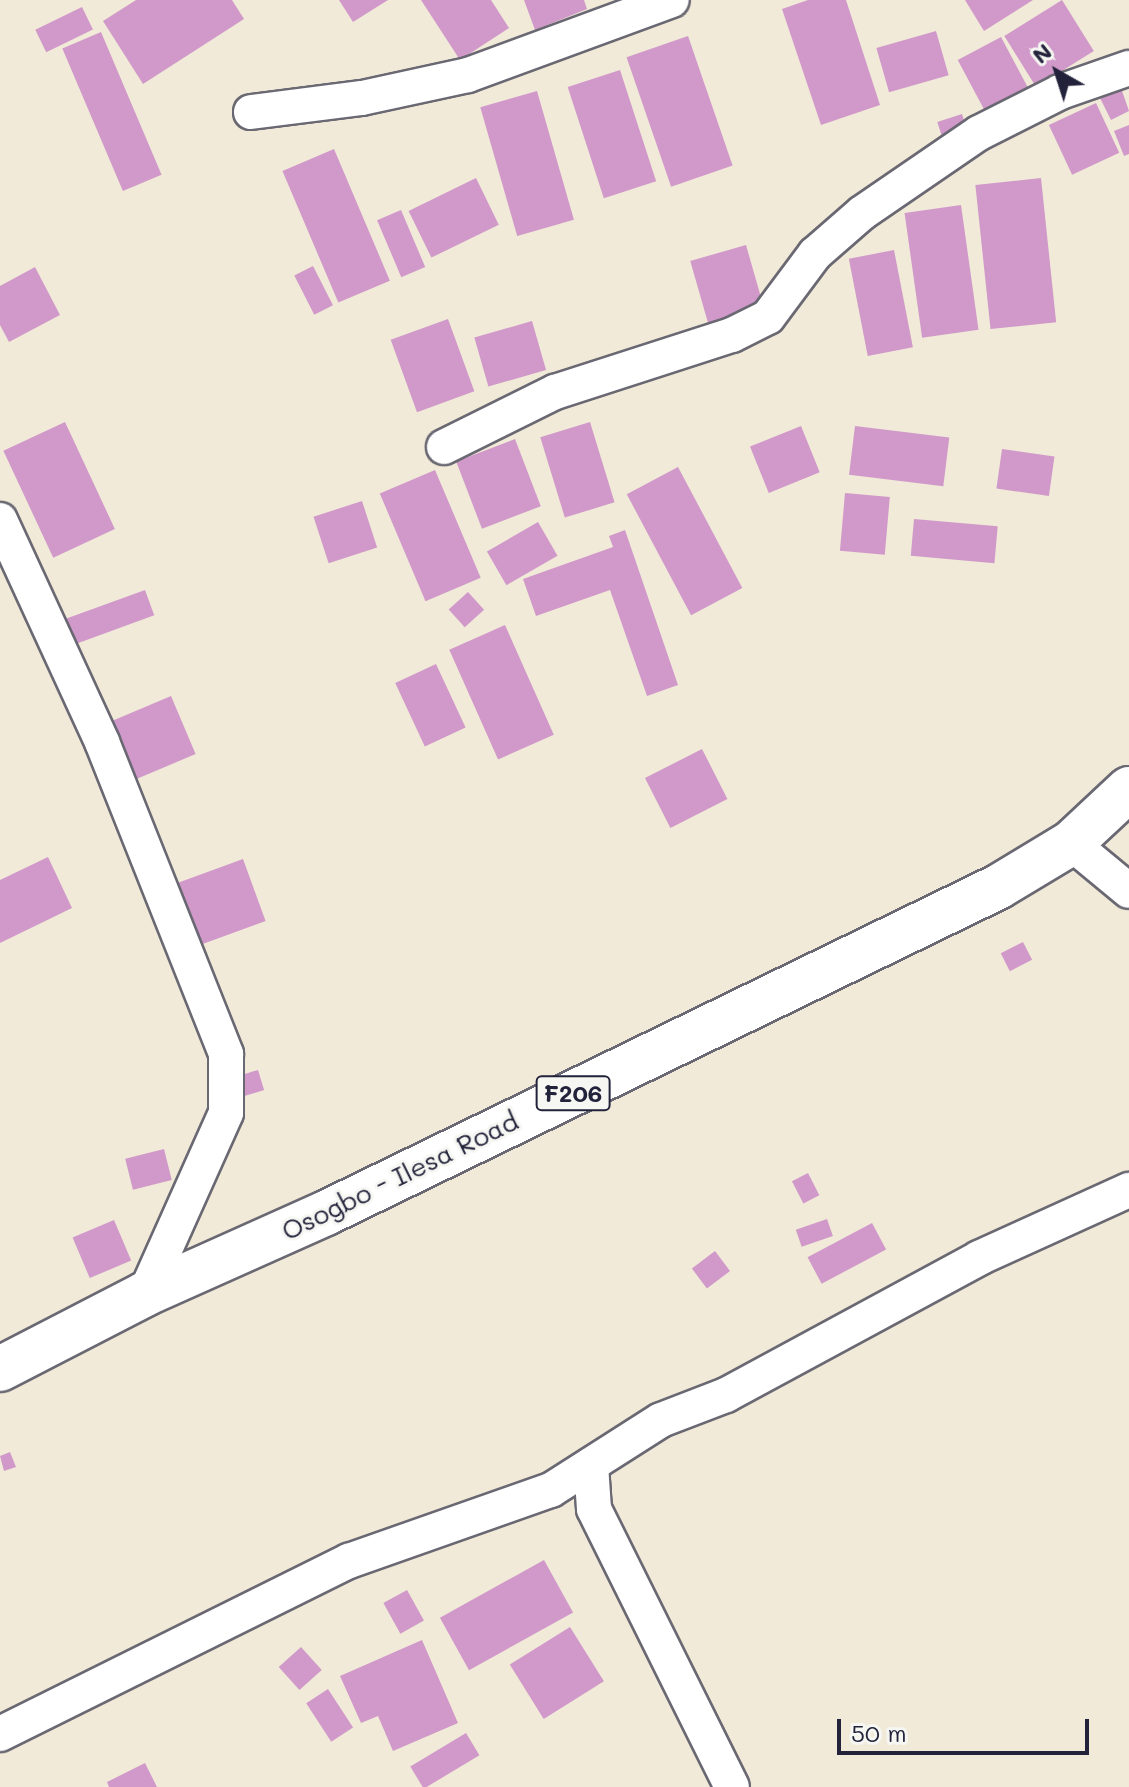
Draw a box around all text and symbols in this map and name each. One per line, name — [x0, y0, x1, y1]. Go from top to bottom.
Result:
north arrow — [1017, 32, 1097, 112]
text: N — [1026, 36, 1057, 69]
road number: F206 — [535, 1073, 611, 1113]
street label: Osogbo - Ilesa Road — [277, 1105, 523, 1247]
scale bar — [841, 1703, 1093, 1753]
text: 50 m — [851, 1717, 907, 1748]

